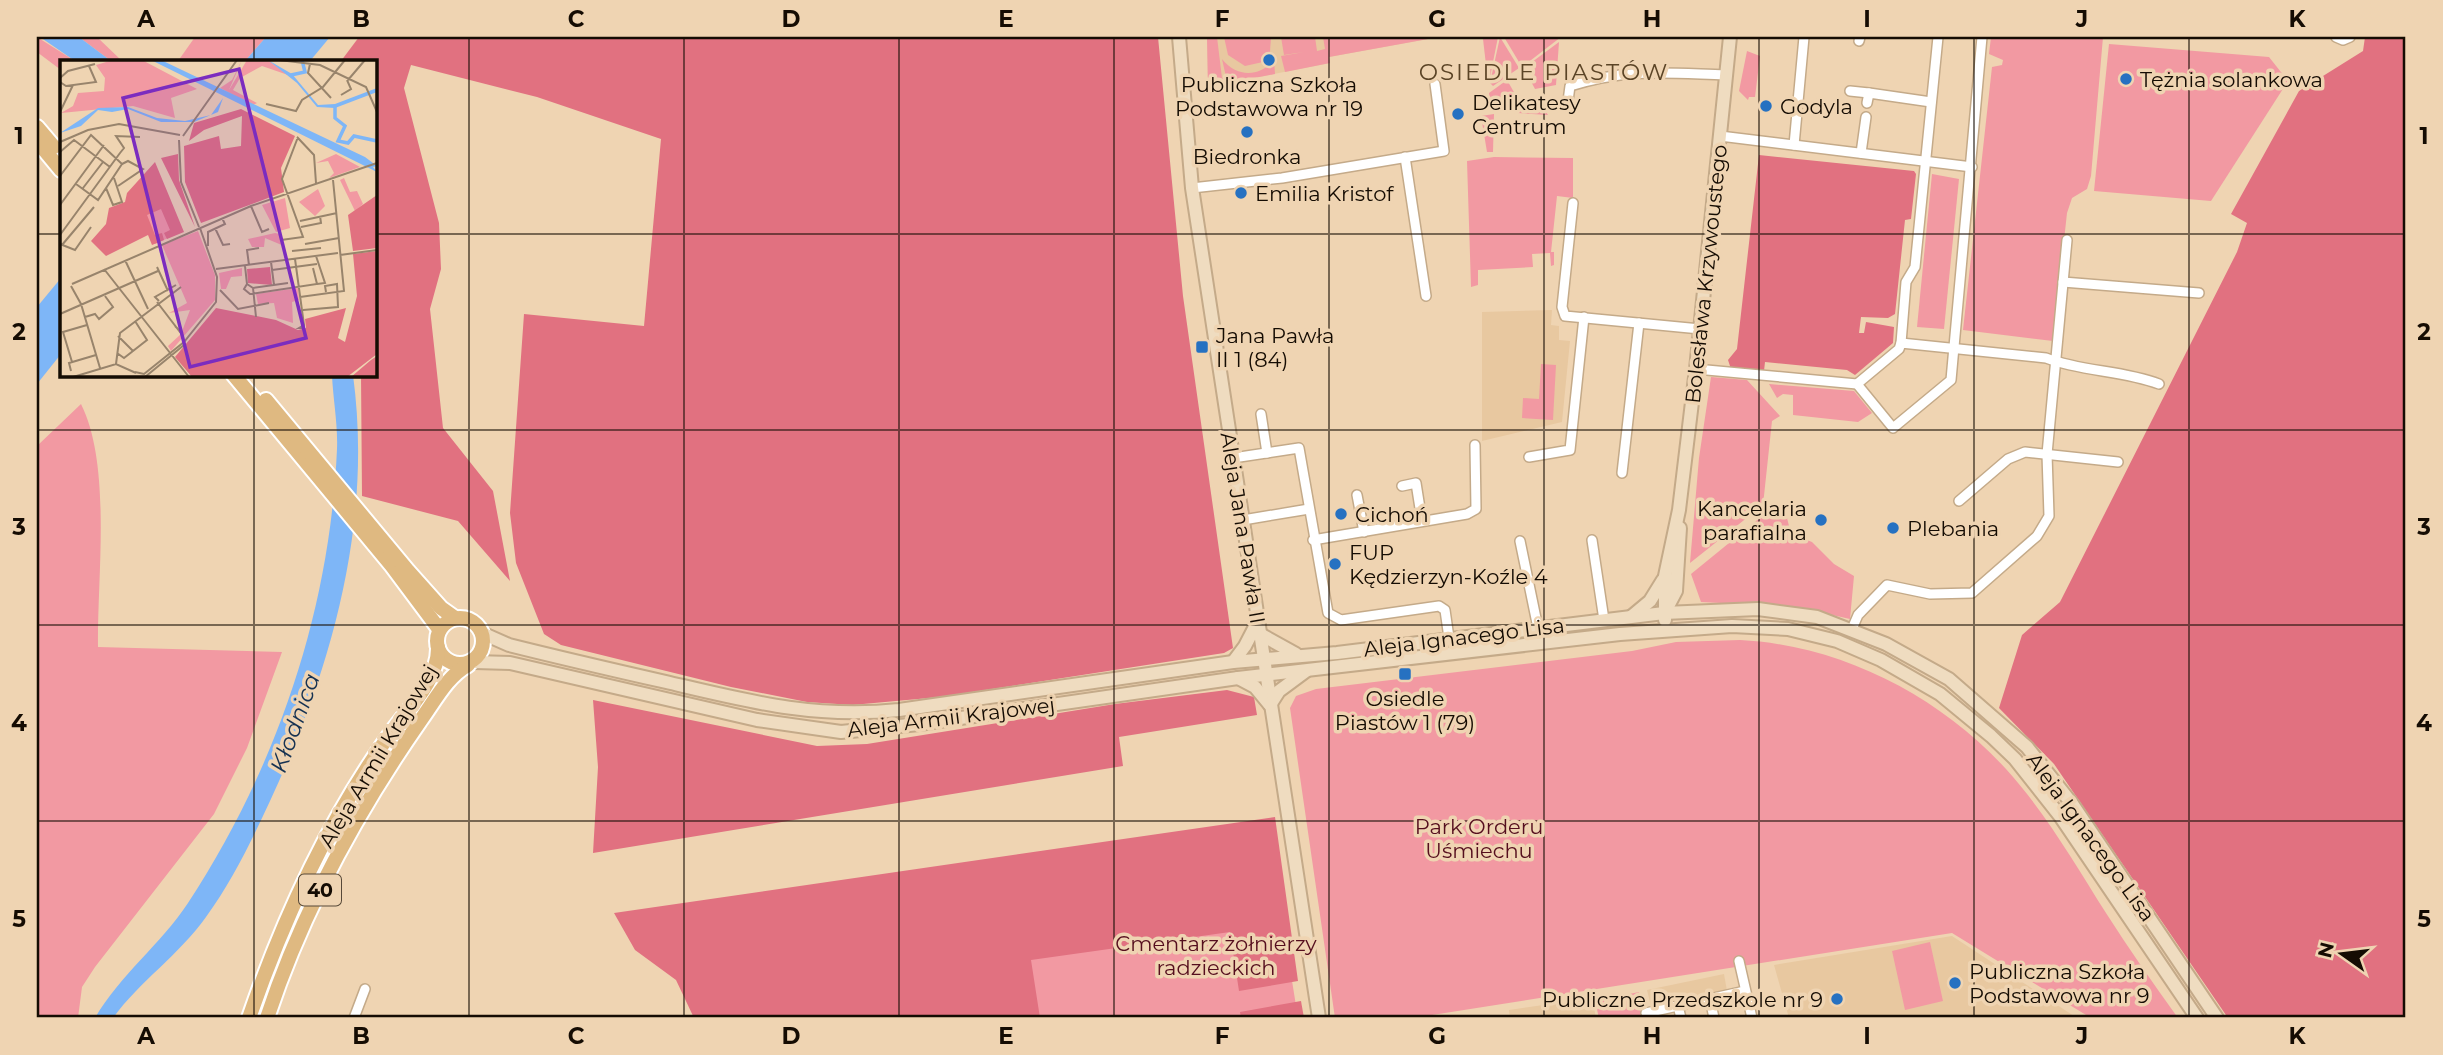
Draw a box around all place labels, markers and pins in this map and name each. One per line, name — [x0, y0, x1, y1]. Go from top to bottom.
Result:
marker: Publiczna Szkoła Podstawowa nr 19 — [1261, 52, 1277, 68]
place label: Tężnia solankowa — [2140, 67, 2323, 92]
marker: Tężnia solankowa — [2118, 71, 2134, 87]
place label: Publiczna Szkoła Podstawowa nr 19 — [1175, 72, 1363, 121]
place label: Delikatesy Centrum — [1472, 90, 1581, 139]
place label: Godyla — [1780, 94, 1853, 119]
marker: Godyla — [1758, 98, 1774, 114]
marker: Delikatesy Centrum — [1450, 106, 1466, 122]
marker: Biedronka — [1239, 124, 1255, 140]
place label: Biedronka — [1193, 144, 1301, 169]
place label: Emilia Kristof — [1255, 181, 1394, 206]
marker: Emilia Kristof — [1233, 185, 1249, 201]
place label: Jana Pawła II 1 (84) — [1215, 323, 1334, 372]
marker: Jana Pawła II 1 (84) — [1194, 339, 1210, 355]
place label: Kancelaria parafialna — [1697, 496, 1807, 545]
place label: Cichoń — [1355, 502, 1429, 527]
marker: Cichoń — [1333, 506, 1349, 522]
marker: Kancelaria parafialna — [1813, 512, 1829, 528]
place label: Plebania — [1907, 516, 1999, 541]
marker: Plebania — [1885, 520, 1901, 536]
place label: FUP Kędzierzyn-Koźle 4 — [1349, 540, 1548, 589]
marker: FUP Kędzierzyn-Koźle 4 — [1327, 556, 1343, 572]
marker: Osiedle Piastów 1 (79) — [1397, 666, 1413, 682]
place label: Osiedle Piastów 1 (79) — [1335, 686, 1475, 735]
place label: Publiczna Szkoła Podstawowa nr 9 — [1969, 959, 2150, 1008]
marker: Publiczna Szkoła Podstawowa nr 9 — [1947, 975, 1963, 991]
place label: Publiczne Przedszkole nr 9 — [1542, 987, 1823, 1012]
marker: Publiczne Przedszkole nr 9 — [1829, 991, 1845, 1007]

